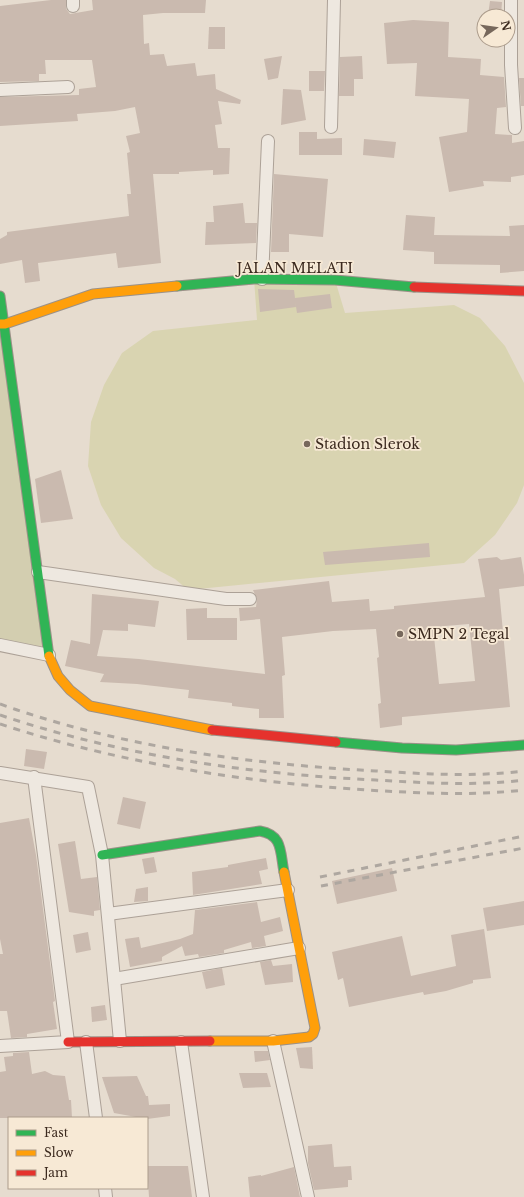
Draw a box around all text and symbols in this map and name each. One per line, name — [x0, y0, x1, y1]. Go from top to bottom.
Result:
north arrow — [476, 8, 516, 48]
text: N — [498, 19, 514, 33]
street label: JALAN MELATI — [235, 259, 353, 277]
place label: Stadion Slerok — [315, 435, 420, 453]
marker: Stadion Slerok — [302, 439, 312, 449]
place label: SMPN 2 Tegal — [408, 625, 510, 643]
marker: SMPN 2 Tegal — [395, 629, 405, 639]
legend — [8, 1117, 148, 1189]
text: Fast — [44, 1125, 69, 1140]
text: Slow — [44, 1145, 74, 1160]
text: Jam — [42, 1165, 68, 1180]

